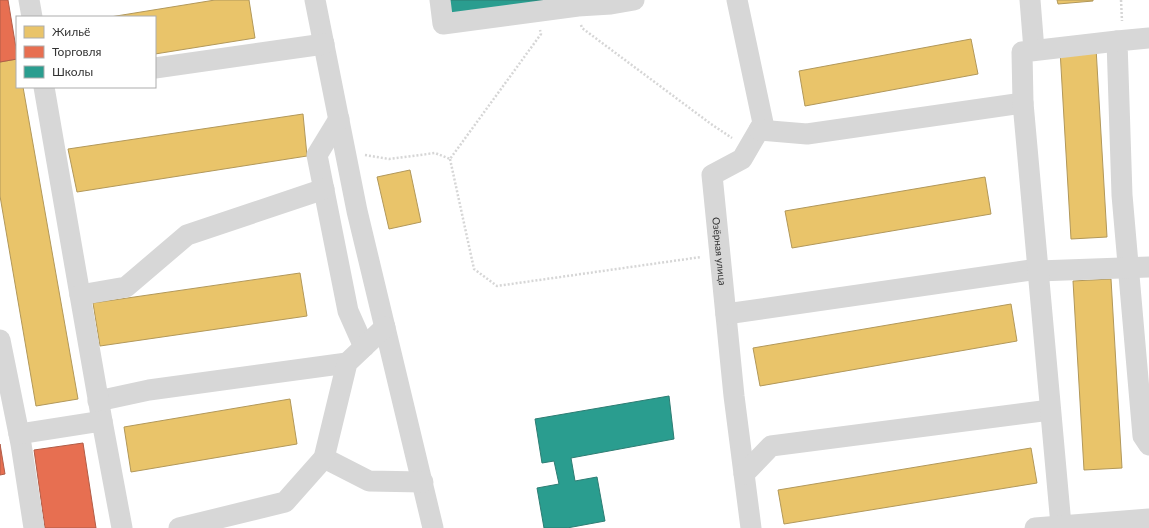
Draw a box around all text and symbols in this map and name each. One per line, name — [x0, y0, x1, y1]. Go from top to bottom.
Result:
legend — [16, 16, 156, 88]
text: Жильё — [52, 24, 90, 39]
text: Торговля — [52, 44, 102, 59]
text: Школы — [52, 64, 93, 79]
street label: Озёрная улица — [710, 216, 729, 286]

